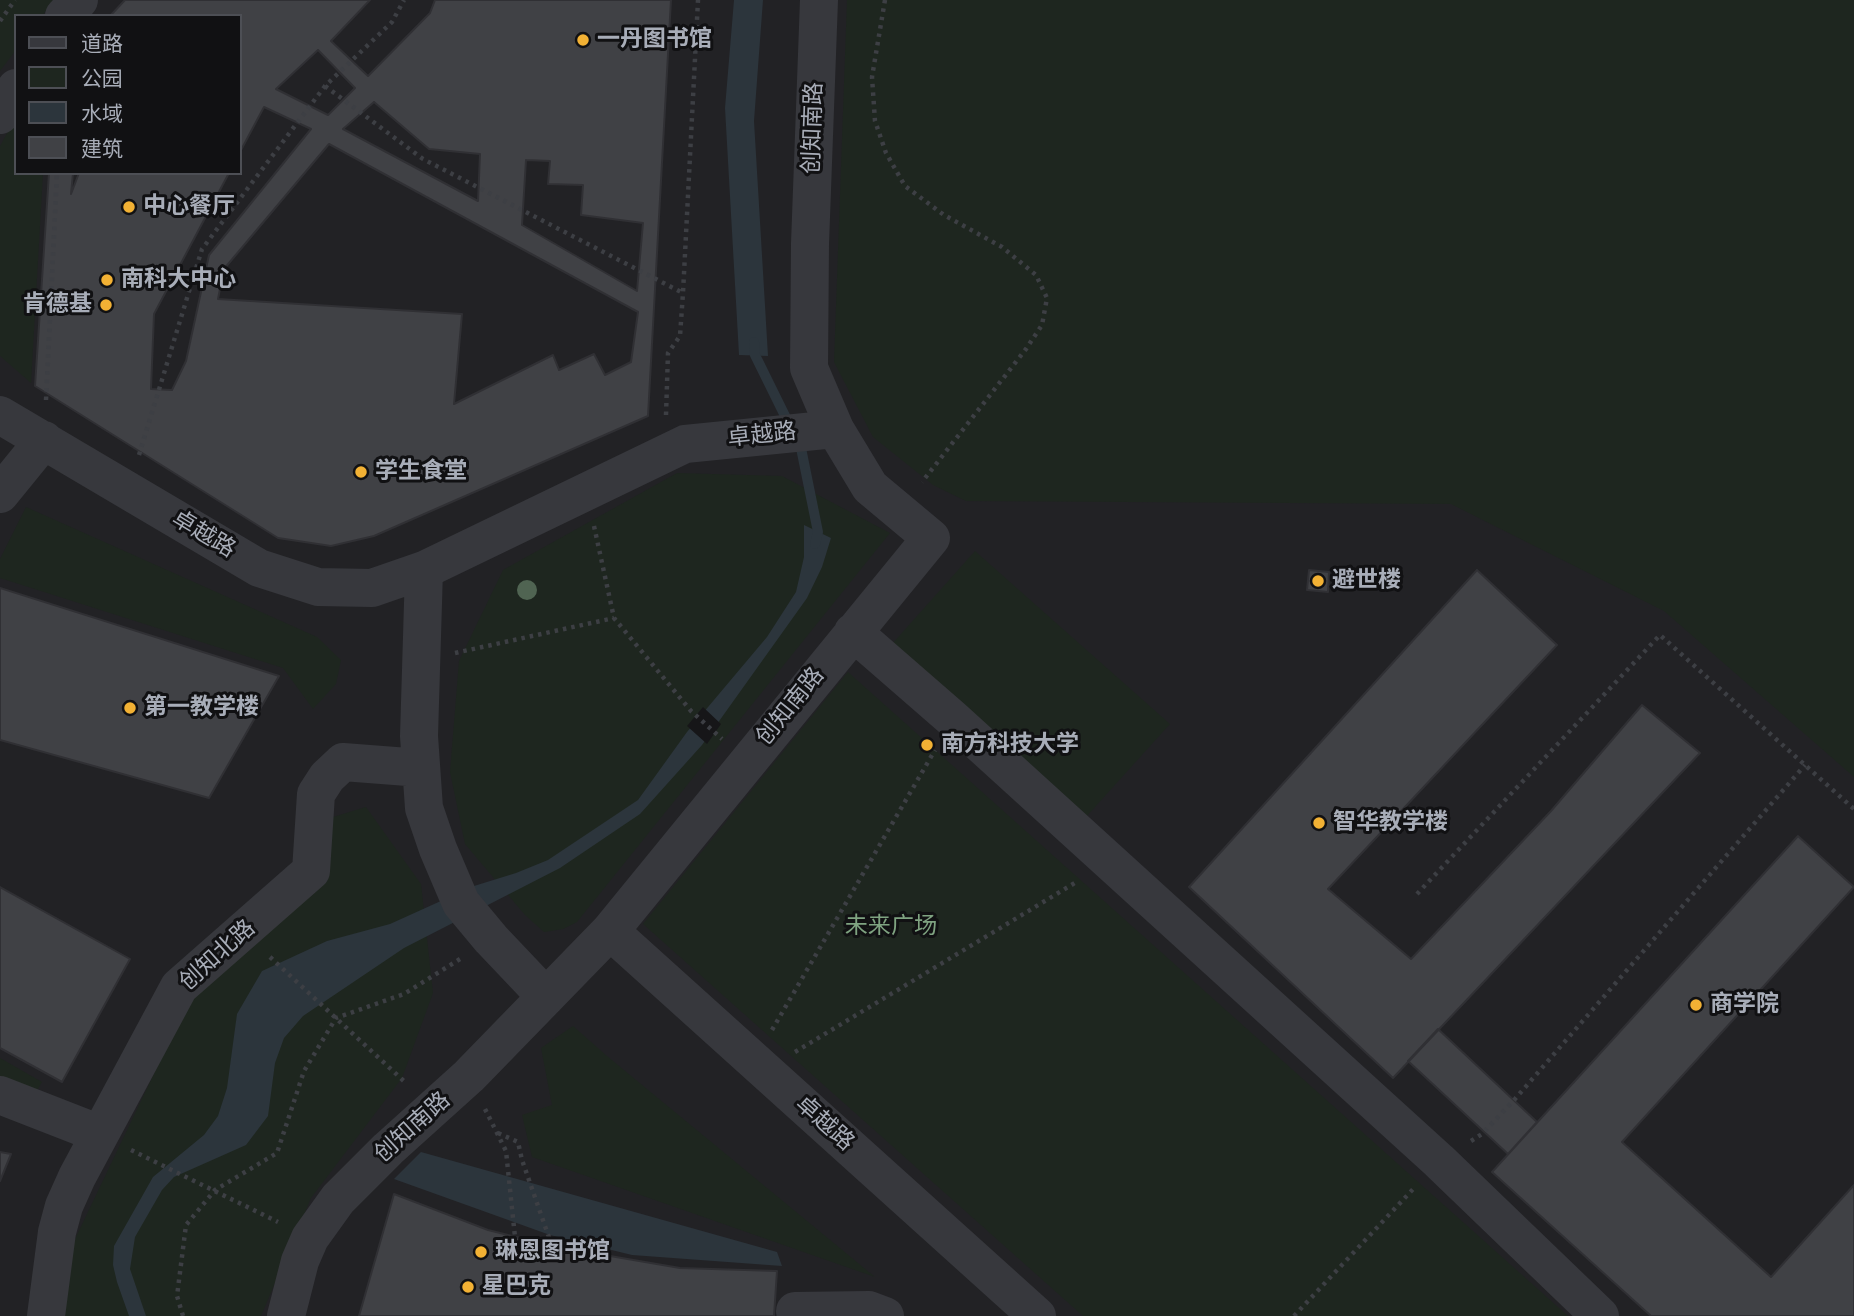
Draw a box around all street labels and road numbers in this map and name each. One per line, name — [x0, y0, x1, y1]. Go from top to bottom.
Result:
street label: 创知南路 — [799, 82, 829, 174]
street label: 卓越路 — [726, 419, 798, 453]
street label: 卓越路 — [166, 505, 240, 565]
street label: 创知南路 — [751, 663, 831, 751]
street label: 创知北路 — [175, 915, 261, 997]
street label: 创知南路 — [370, 1087, 456, 1169]
street label: 卓越路 — [789, 1091, 859, 1157]

